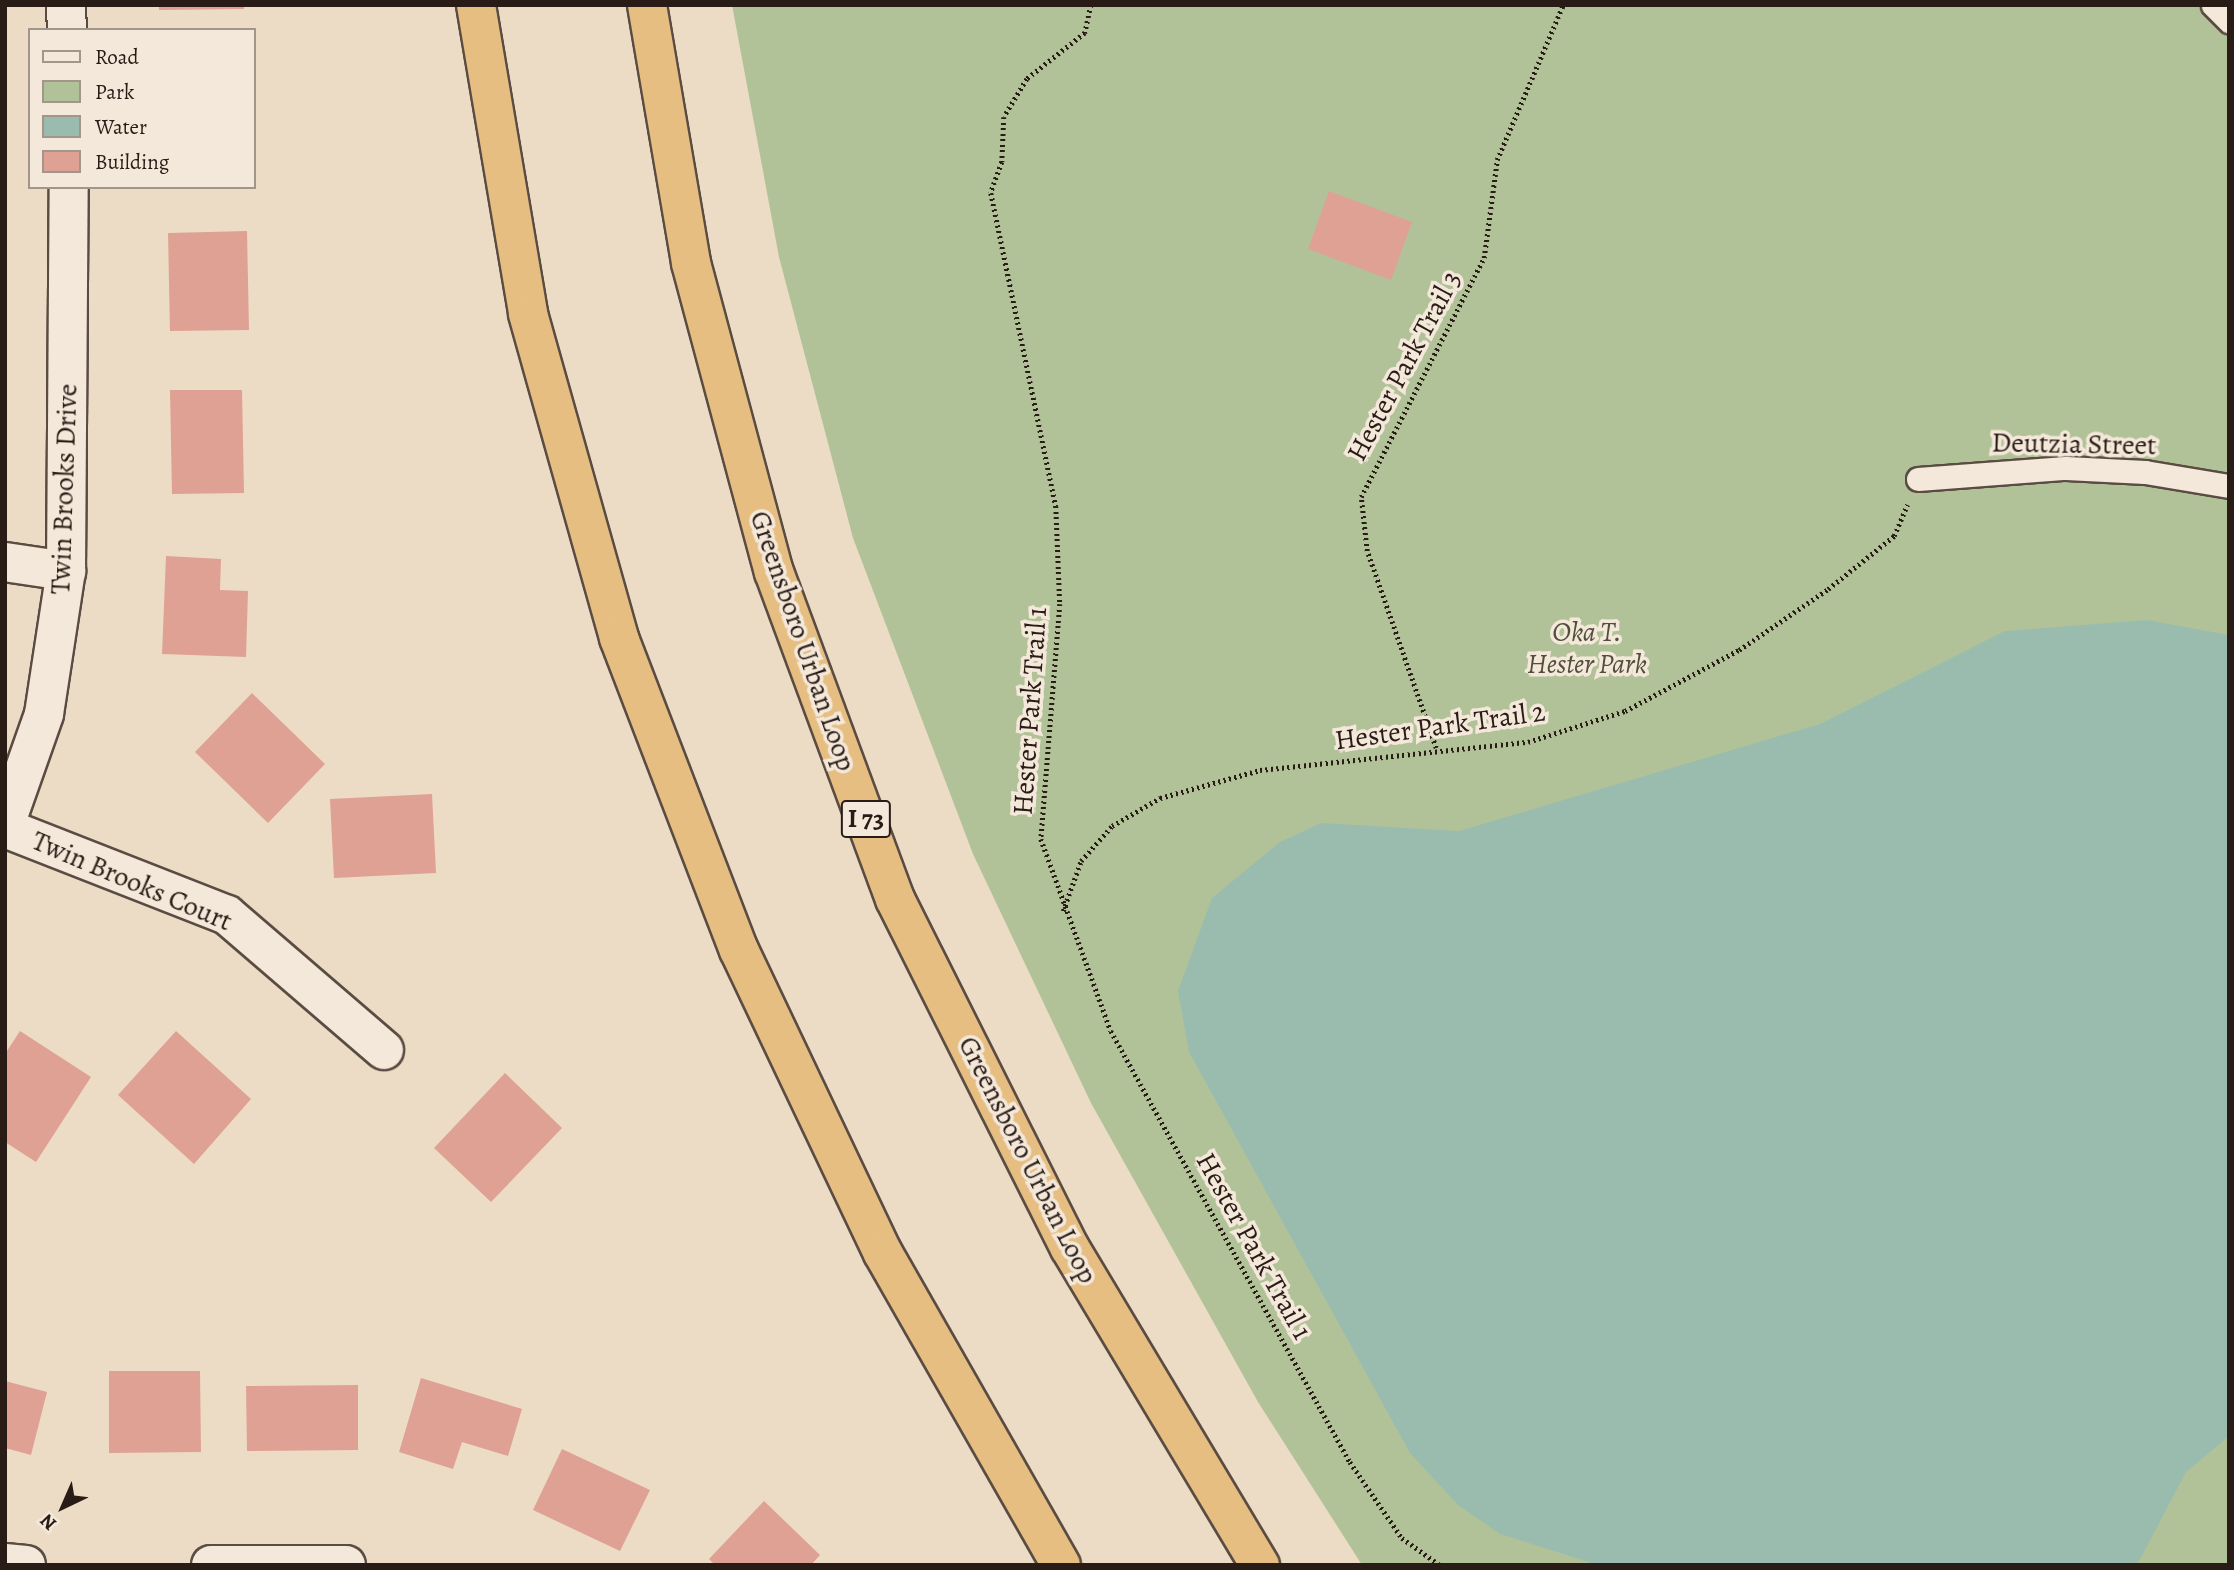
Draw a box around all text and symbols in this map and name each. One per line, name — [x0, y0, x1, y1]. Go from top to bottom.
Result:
legend — [28, 28, 256, 189]
text: Road — [95, 43, 139, 71]
text: Park — [95, 78, 134, 106]
text: Water — [95, 113, 147, 141]
text: Building — [95, 148, 169, 176]
street label: Hester Park Trail 3 — [1340, 265, 1468, 467]
street label: Twin Brooks Drive — [44, 383, 84, 595]
street label: Deutzia Street — [1991, 426, 2157, 462]
street label: Greensboro Urban Loop — [743, 507, 863, 775]
street label: Hester Park Trail 1 — [1006, 606, 1054, 816]
park label: Oka T. Hester Park — [1527, 615, 1647, 681]
street label: Hester Park Trail 2 — [1333, 695, 1547, 757]
road number: I 73 — [840, 796, 892, 842]
street label: Twin Brooks Court — [27, 824, 237, 938]
street label: Greensboro Urban Loop — [951, 1031, 1105, 1289]
street label: Hester Park Trail 1 — [1189, 1147, 1319, 1345]
north arrow — [28, 1472, 98, 1542]
text: N — [34, 1508, 62, 1536]

